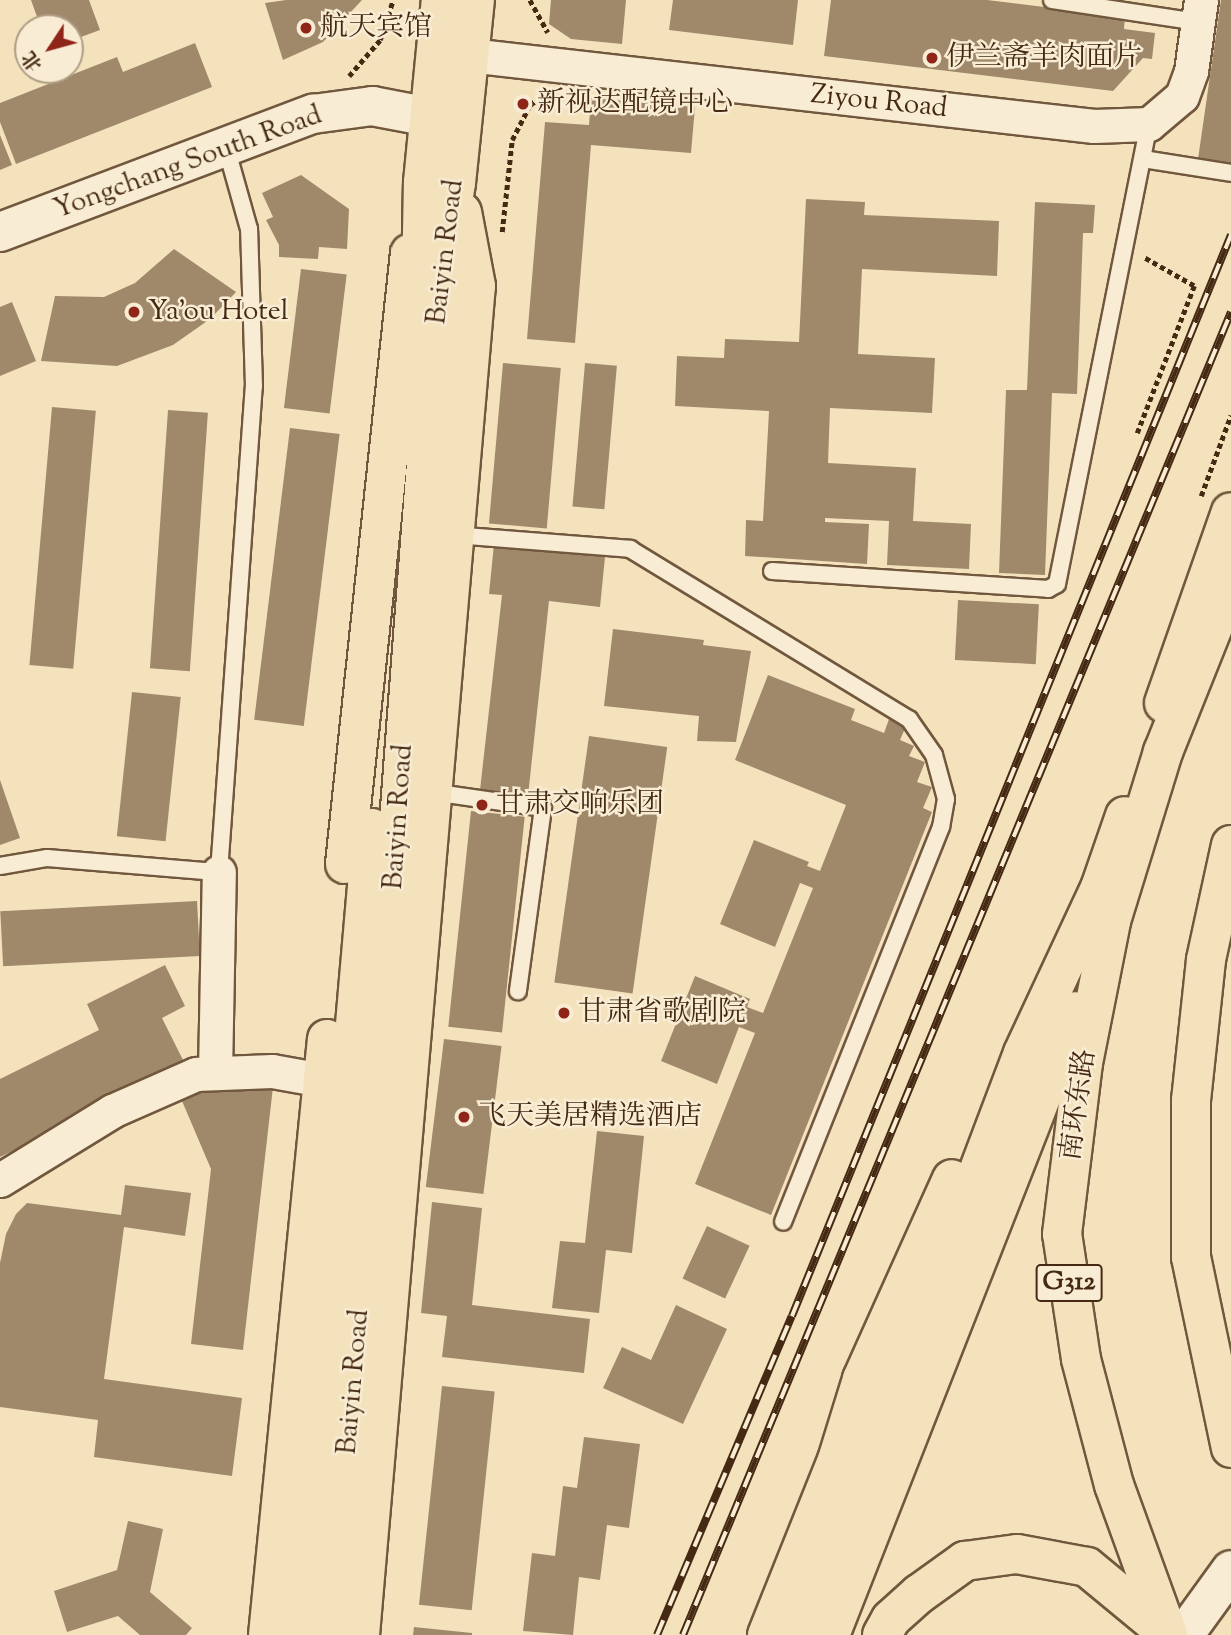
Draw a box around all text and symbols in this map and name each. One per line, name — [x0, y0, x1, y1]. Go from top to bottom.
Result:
place label: 航天宾馆 — [320, 11, 432, 45]
north arrow — [14, 14, 84, 84]
marker: 航天宾馆 — [298, 20, 314, 36]
place label: 伊兰斋羊肉面片 — [946, 41, 1142, 75]
text: 北 — [17, 45, 50, 76]
marker: 伊兰斋羊肉面片 — [924, 50, 940, 66]
street label: Ziyou Road — [809, 78, 949, 126]
place label: 新视达配镜中心 — [537, 87, 733, 121]
marker: 新视达配镜中心 — [515, 96, 531, 112]
street label: Yongchang South Road — [49, 99, 327, 227]
street label: Baiyin Road — [420, 178, 472, 326]
place label: Ya'ou Hotel — [148, 295, 289, 329]
marker: Ya'ou Hotel — [126, 304, 142, 320]
street label: Baiyin Road — [377, 743, 421, 891]
place label: 甘肃交响乐团 — [496, 788, 664, 822]
marker: 甘肃交响乐团 — [474, 797, 490, 813]
place label: 甘肃省歌剧院 — [578, 996, 746, 1030]
marker: 甘肃省歌剧院 — [556, 1005, 572, 1021]
street label: 南环东路 — [1055, 1047, 1103, 1163]
place label: 飞天美居精选酒店 — [478, 1100, 702, 1134]
marker: 飞天美居精选酒店 — [456, 1109, 472, 1125]
road number: G312 — [1034, 1260, 1104, 1306]
street label: Baiyin Road — [331, 1308, 377, 1456]

